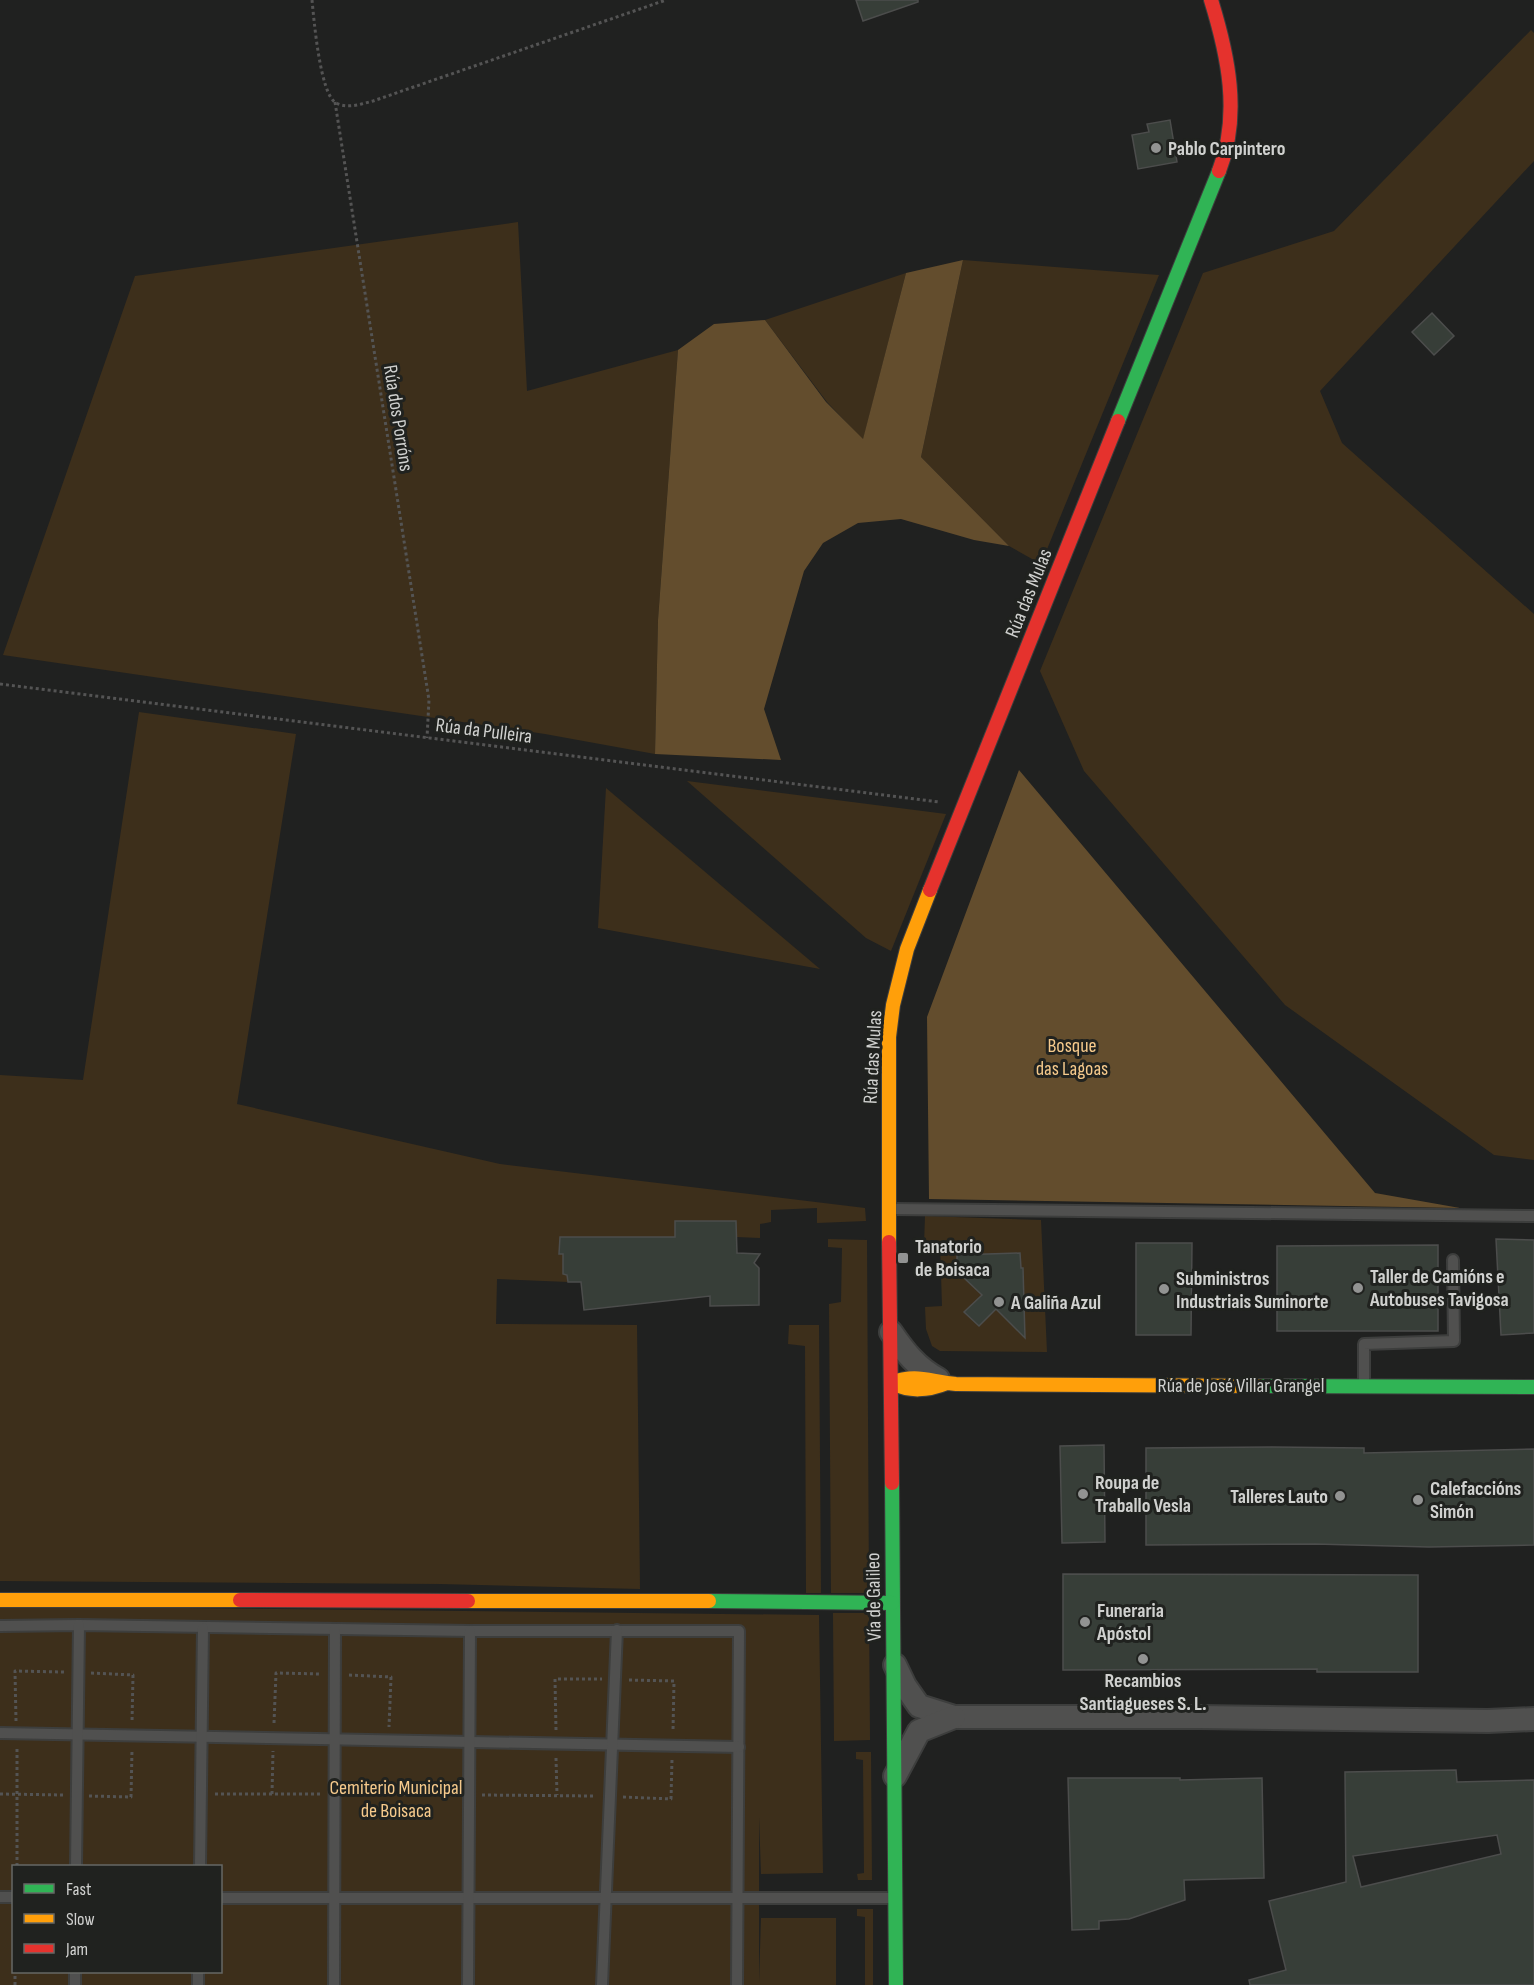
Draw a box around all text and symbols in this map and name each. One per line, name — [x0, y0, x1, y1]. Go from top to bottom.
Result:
place label: Pablo Carpintero — [1168, 137, 1285, 161]
marker: Pablo Carpintero — [1149, 141, 1163, 155]
street label: Rúa dos Porróns — [378, 363, 418, 473]
street label: Rúa das Mulas — [1000, 545, 1058, 641]
street label: Rúa da Pulleira — [434, 713, 533, 749]
street label: Rúa das Mulas — [859, 1010, 887, 1104]
park label: Bosque das Lagoas — [1036, 1034, 1108, 1081]
place label: Tanatorio de Boisaca — [915, 1235, 990, 1282]
marker: Tanatorio de Boisaca — [896, 1251, 910, 1265]
place label: Taller de Camións e Autobuses Tavigosa — [1369, 1265, 1509, 1312]
place label: Subministros Industriais Suminorte — [1176, 1267, 1329, 1314]
marker: Taller de Camións e Autobuses Tavigosa — [1351, 1281, 1365, 1295]
marker: Subministros Industriais Suminorte — [1157, 1282, 1171, 1296]
place label: A Galiña Azul — [1010, 1291, 1101, 1315]
marker: A Galiña Azul — [992, 1295, 1006, 1309]
street label: Rúa de José Villar Grangel — [1158, 1374, 1324, 1398]
place label: Roupa de Traballo Vesla — [1095, 1471, 1191, 1518]
place label: Calefaccións Simón — [1430, 1477, 1522, 1524]
place label: Talleres Lauto — [1230, 1485, 1328, 1509]
marker: Roupa de Traballo Vesla — [1076, 1487, 1090, 1501]
marker: Talleres Lauto — [1333, 1489, 1347, 1503]
marker: Calefaccións Simón — [1411, 1493, 1425, 1507]
street label: Vía de Galileo — [861, 1552, 887, 1642]
place label: Funeraria Apóstol — [1096, 1599, 1164, 1646]
marker: Funeraria Apóstol — [1078, 1615, 1092, 1629]
marker: Recambios Santiagueses S. L. — [1136, 1652, 1150, 1666]
place label: Recambios Santiagueses S. L. — [1079, 1669, 1207, 1716]
park label: Cemiterio Municipal de Boisaca — [330, 1776, 462, 1823]
legend — [12, 1865, 222, 1973]
text: Fast — [66, 1879, 92, 1900]
text: Slow — [66, 1909, 95, 1930]
text: Jam — [65, 1939, 88, 1960]

